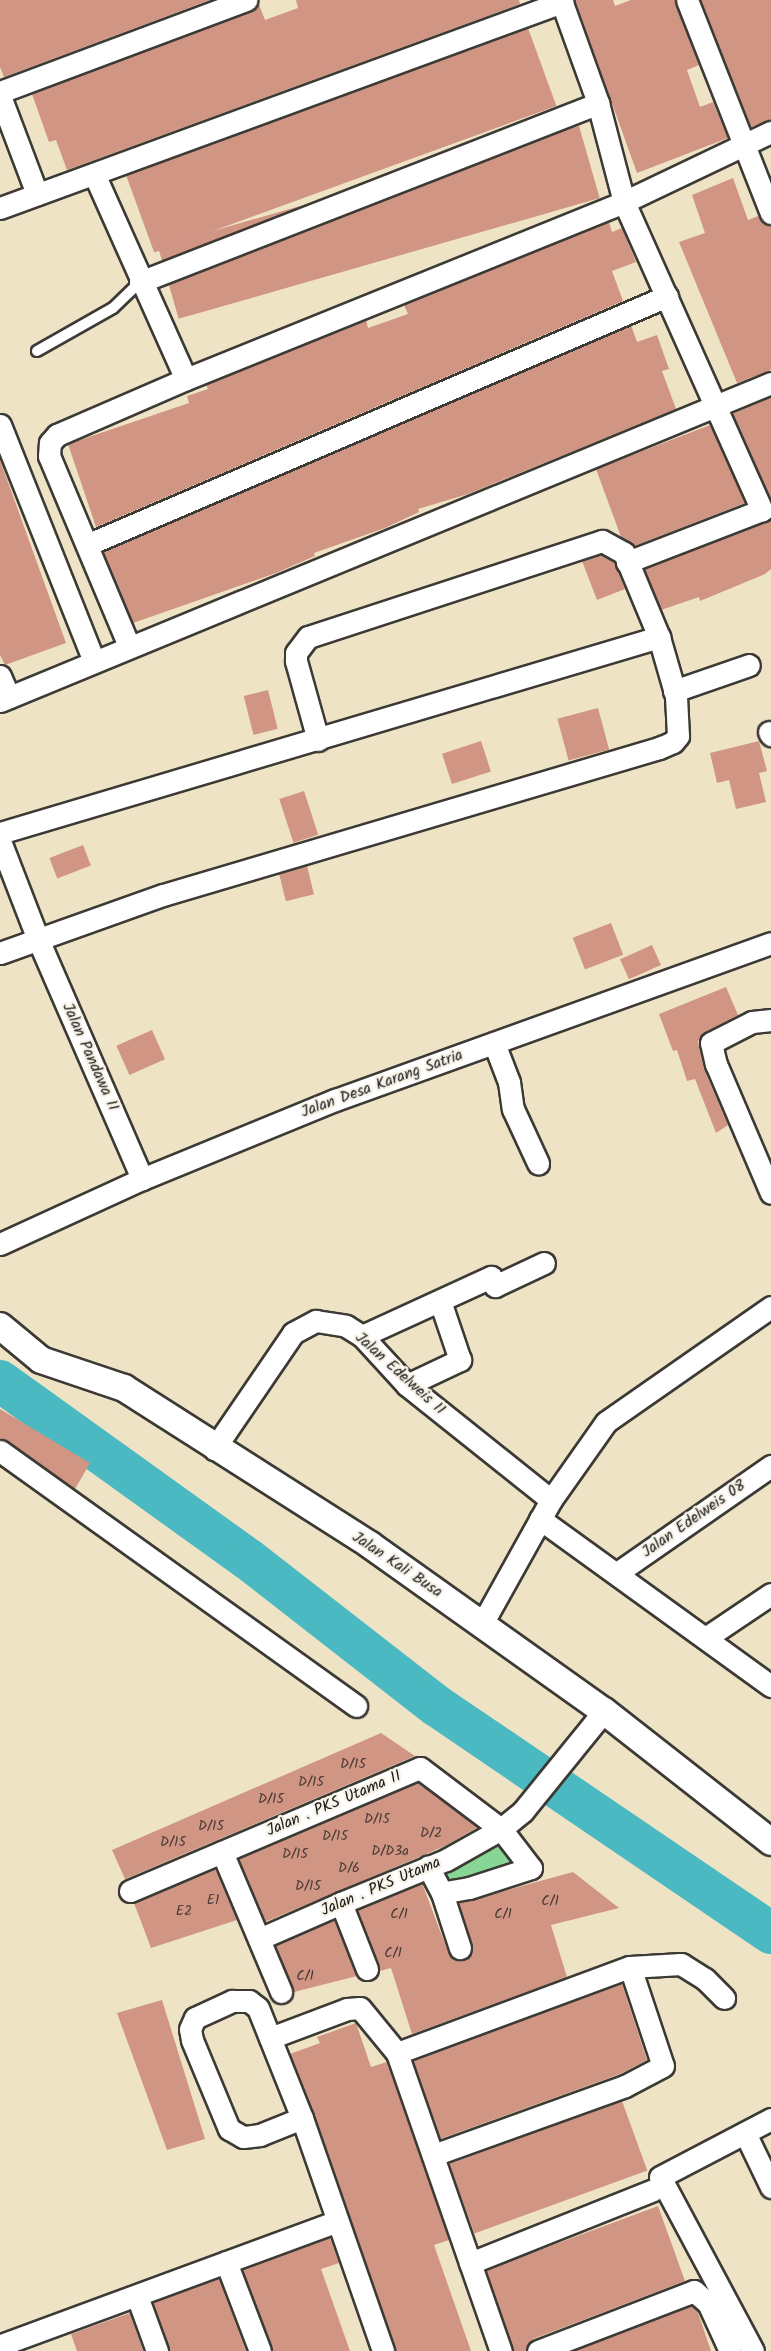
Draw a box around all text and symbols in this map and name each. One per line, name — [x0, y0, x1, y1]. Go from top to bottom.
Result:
street label: Jalan Pandawa II — [58, 1000, 122, 1114]
street label: Jalan Desa Karang Satria — [299, 1046, 465, 1122]
street label: Jalan Edelweis 11 — [351, 1328, 449, 1420]
street label: Jalan Edelweis 08 — [638, 1476, 750, 1562]
street label: Jalan Kali Busa — [348, 1528, 446, 1602]
house number: D/15 — [340, 1756, 366, 1772]
street label: Jalan . PKS Utama II — [264, 1767, 404, 1841]
house number: D/15 — [298, 1774, 324, 1790]
house number: D/15 — [258, 1791, 284, 1807]
house number: D/15 — [364, 1811, 390, 1827]
house number: D/15 — [198, 1818, 224, 1834]
house number: D/2 — [420, 1825, 442, 1841]
house number: D/15 — [322, 1828, 348, 1844]
house number: D/15 — [160, 1834, 186, 1850]
house number: D/D3a — [371, 1843, 409, 1859]
house number: D/15 — [282, 1846, 308, 1862]
street label: Jalan . PKS Utama — [318, 1853, 444, 1921]
house number: D/6 — [338, 1860, 360, 1876]
house number: D/15 — [295, 1878, 321, 1894]
house number: E1 — [207, 1892, 219, 1908]
house number: C/1 — [541, 1893, 559, 1909]
house number: E2 — [176, 1903, 192, 1919]
house number: C/1 — [390, 1906, 408, 1922]
house number: C/1 — [494, 1906, 512, 1922]
house number: C/1 — [384, 1945, 402, 1961]
house number: C/1 — [296, 1968, 314, 1984]

